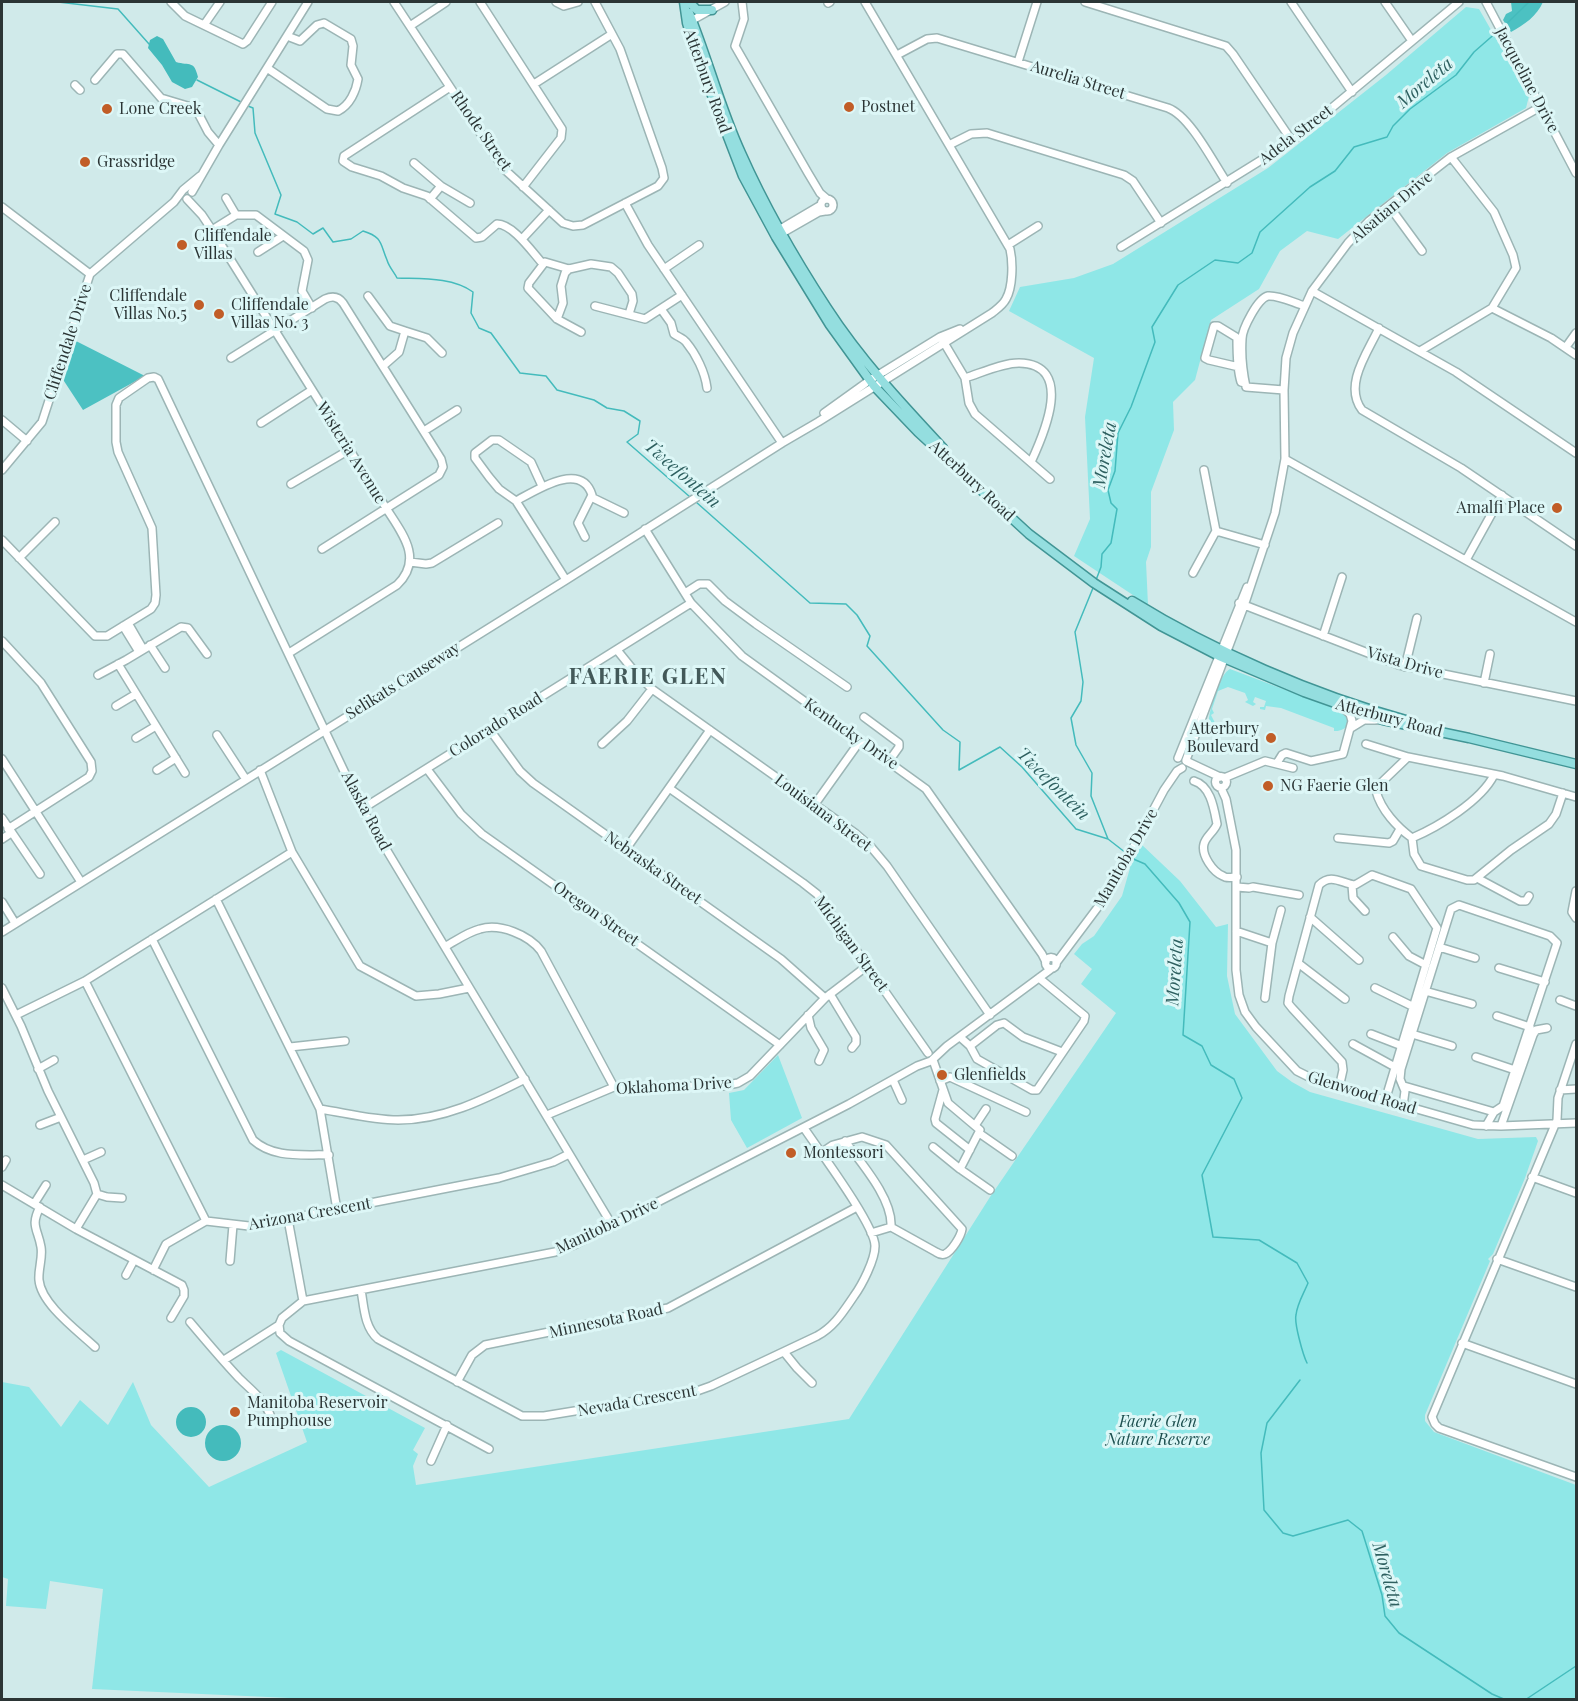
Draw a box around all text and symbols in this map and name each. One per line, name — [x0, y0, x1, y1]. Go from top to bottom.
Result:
street label: Jacqueline Drive — [1491, 24, 1563, 136]
street label: Atterbury Road — [679, 26, 735, 136]
water label: Moreleta — [1392, 53, 1458, 113]
street label: Aurelia Street — [1028, 56, 1128, 104]
street label: Rhode Street — [446, 87, 516, 175]
place label: Postnet — [861, 97, 915, 117]
place label: Lone Creek — [119, 99, 202, 119]
marker: Postnet — [842, 100, 856, 114]
street label: Adela Street — [1255, 101, 1337, 169]
marker: Lone Creek — [100, 102, 114, 116]
place label: Grassridge — [97, 152, 175, 172]
marker: Grassridge — [78, 155, 92, 169]
street label: Alsatian Drive — [1347, 167, 1437, 247]
place label: Cliffendale Villas — [194, 226, 272, 264]
marker: Cliffendale Villas — [175, 238, 189, 252]
street label: Cliffendale Drive — [40, 281, 96, 403]
place label: Cliffendale Villas No.5 — [109, 286, 187, 324]
place label: Cliffendale Villas No. 3 — [231, 295, 309, 333]
marker: Cliffendale Villas No.5 — [192, 298, 206, 312]
marker: Cliffendale Villas No. 3 — [212, 307, 226, 321]
street label: Wisteria Avenue — [312, 399, 390, 507]
water label: Moreleta — [1089, 420, 1121, 490]
water label: Tweefontein — [639, 435, 725, 513]
street label: Atterbury Road — [925, 437, 1019, 525]
place label: Amalfi Place — [1457, 498, 1545, 518]
marker: Amalfi Place — [1550, 501, 1564, 515]
street label: Selikats Causeway — [342, 638, 464, 724]
street label: Vista Drive — [1365, 643, 1445, 683]
district label: FAERIE GLEN — [569, 664, 727, 690]
street label: Colorado Road — [446, 689, 546, 761]
street label: Kentucky Drive — [800, 694, 902, 774]
street label: Atterbury Road — [1334, 695, 1444, 741]
place label: Atterbury Boulevard — [1187, 719, 1259, 757]
marker: Atterbury Boulevard — [1264, 731, 1278, 745]
water label: Tweefontein — [1012, 743, 1094, 825]
street label: Alaska Road — [337, 768, 395, 854]
street label: Louisiana Street — [771, 770, 875, 856]
place label: NG Faerie Glen — [1280, 776, 1388, 796]
marker: NG Faerie Glen — [1261, 779, 1275, 793]
street label: Manitoba Drive — [1090, 805, 1162, 911]
street label: Nebraska Street — [601, 827, 705, 909]
street label: Oregon Street — [549, 877, 643, 951]
street label: Michigan Street — [810, 893, 892, 995]
water label: Moreleta — [1162, 938, 1188, 1006]
place label: Glenfields — [954, 1065, 1026, 1085]
street label: Glenwood Road — [1305, 1067, 1419, 1119]
marker: Glenfields — [935, 1068, 949, 1082]
street label: Oklahoma Drive — [616, 1073, 732, 1099]
place label: Montessori — [803, 1143, 884, 1163]
marker: Montessori — [784, 1146, 798, 1160]
street label: Arizona Crescent — [247, 1194, 373, 1234]
street label: Manitoba Drive — [553, 1194, 661, 1258]
street label: Minnesota Road — [547, 1300, 665, 1342]
street label: Nevada Crescent — [576, 1381, 698, 1421]
place label: Manitoba Reservoir Pumphouse — [247, 1393, 388, 1431]
marker: Manitoba Reservoir Pumphouse — [228, 1405, 242, 1419]
park label: Faerie Glen Nature Reserve — [1106, 1412, 1210, 1450]
water label: Moreleta — [1367, 1540, 1407, 1610]

